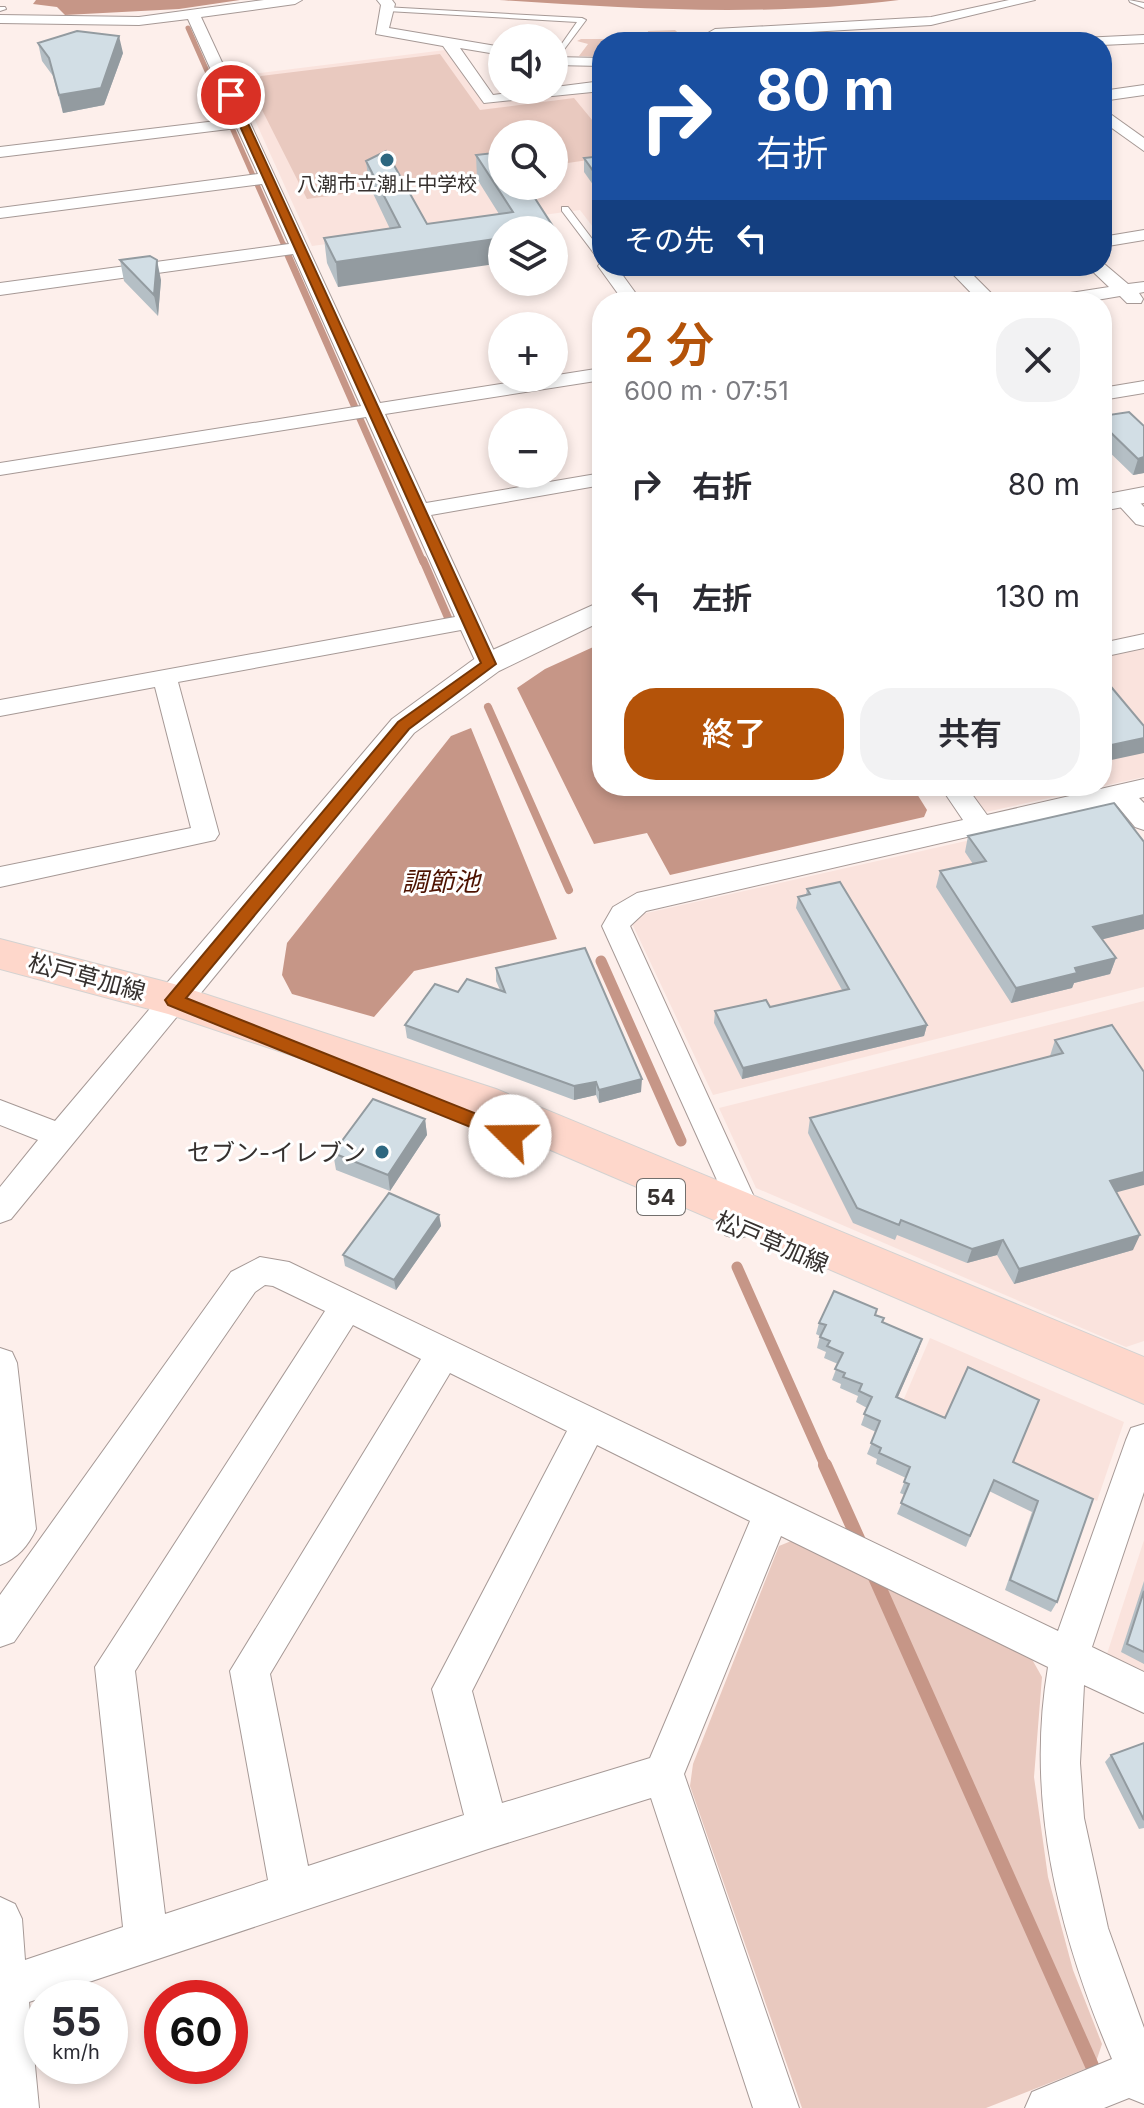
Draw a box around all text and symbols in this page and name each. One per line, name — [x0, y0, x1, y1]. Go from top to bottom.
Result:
map controls — [488, 24, 568, 488]
button: sound — [488, 24, 568, 104]
text: 80 m — [756, 56, 895, 124]
pin — [197, 61, 265, 129]
icon: right — [624, 64, 728, 168]
icon: arrive — [209, 73, 253, 117]
button: search — [488, 120, 568, 200]
text: 右折 — [756, 131, 828, 175]
marker: 八潮市立潮止中学校 — [378, 151, 396, 169]
place label: 八潮市立潮止中学校 — [297, 172, 477, 196]
button: layers — [488, 216, 568, 296]
icon: left — [730, 216, 774, 260]
text: その先 — [624, 222, 714, 258]
button: + — [488, 312, 568, 392]
text: 2 分 — [624, 315, 714, 374]
button: close — [996, 318, 1080, 402]
text: 600 m · 07:51 — [624, 375, 789, 406]
button: − — [488, 408, 568, 488]
icon: right — [624, 462, 668, 506]
text: 80 m — [1008, 466, 1080, 502]
text: 右折 — [692, 468, 752, 504]
icon: left — [624, 574, 668, 618]
text: 130 m — [996, 578, 1080, 614]
text: 左折 — [692, 580, 752, 616]
button: 終了 — [624, 688, 844, 780]
button: 共有 — [860, 688, 1080, 780]
water label: 調節池 — [402, 866, 483, 897]
street label: 松戸草加線 — [25, 947, 149, 1007]
position arrow — [468, 1094, 552, 1178]
place label: セブン-イレブン — [187, 1138, 366, 1167]
marker: セブン-イレブン — [373, 1143, 391, 1161]
road number: 54 — [637, 1179, 685, 1215]
street label: 松戸草加線 — [711, 1205, 833, 1279]
speed limit sign: 60 — [144, 1980, 248, 2084]
text: 55 — [50, 1997, 102, 2046]
text: km/h — [52, 2040, 100, 2064]

